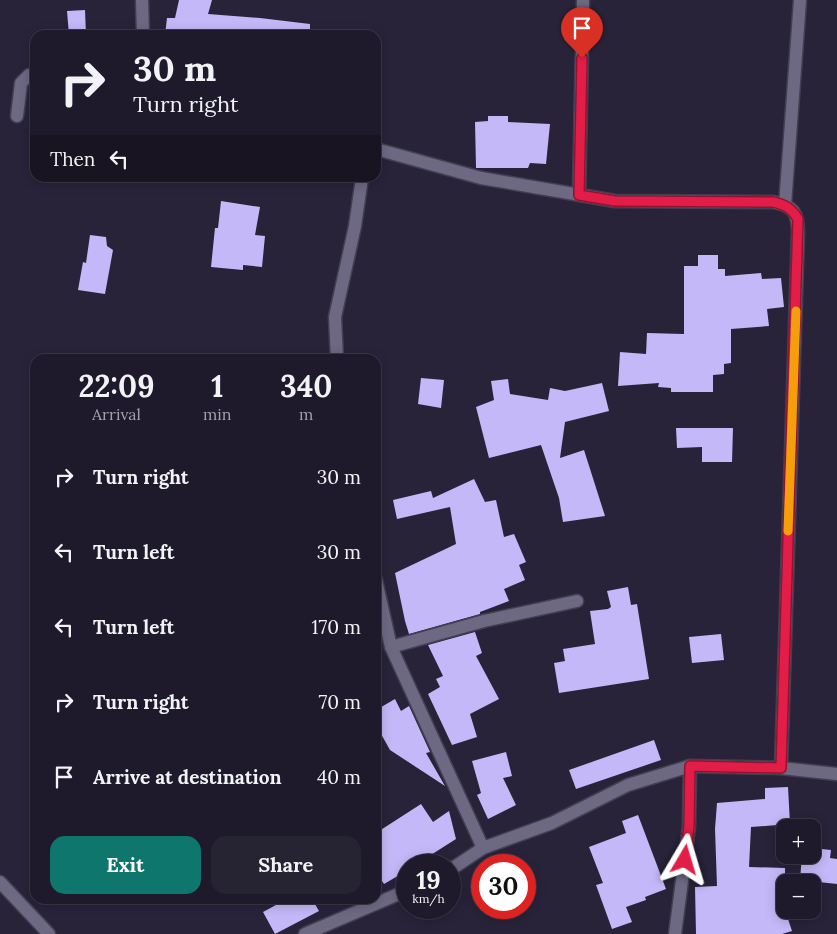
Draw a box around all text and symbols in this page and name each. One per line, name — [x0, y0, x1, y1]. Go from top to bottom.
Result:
pin — [561, 7, 603, 58]
icon: arrive — [568, 14, 596, 42]
text: 30 m — [133, 46, 216, 91]
icon: right — [50, 50, 115, 115]
text: Turn right — [133, 90, 238, 118]
icon: left — [105, 145, 133, 173]
text: Then — [50, 147, 95, 171]
text: 22:09 — [79, 367, 154, 405]
text: 1 — [211, 367, 223, 405]
text: 340 — [280, 367, 332, 405]
text: Arrival — [92, 404, 141, 424]
text: min — [203, 404, 232, 424]
text: m — [299, 404, 313, 424]
icon: right — [50, 463, 78, 491]
text: Turn right — [93, 465, 189, 489]
text: 30 m — [317, 465, 361, 489]
icon: left — [50, 538, 78, 566]
text: Turn left — [93, 540, 174, 564]
text: 30 m — [317, 540, 361, 564]
icon: left — [50, 613, 78, 641]
text: Turn left — [93, 615, 174, 639]
text: 170 m — [312, 615, 361, 639]
icon: right — [50, 688, 78, 716]
text: Turn right — [93, 690, 189, 714]
text: 70 m — [318, 690, 361, 714]
icon: arrive — [50, 763, 78, 791]
text: Arrive at destination — [93, 765, 282, 789]
text: 40 m — [317, 765, 361, 789]
map controls — [776, 819, 821, 919]
button: + — [776, 819, 821, 864]
position arrow — [658, 833, 710, 885]
button: Exit — [50, 836, 201, 894]
button: Share — [211, 836, 361, 894]
speed limit sign: 30 — [471, 854, 536, 919]
text: 19 — [416, 864, 441, 896]
button: − — [776, 874, 821, 919]
text: km/h — [412, 891, 445, 906]

